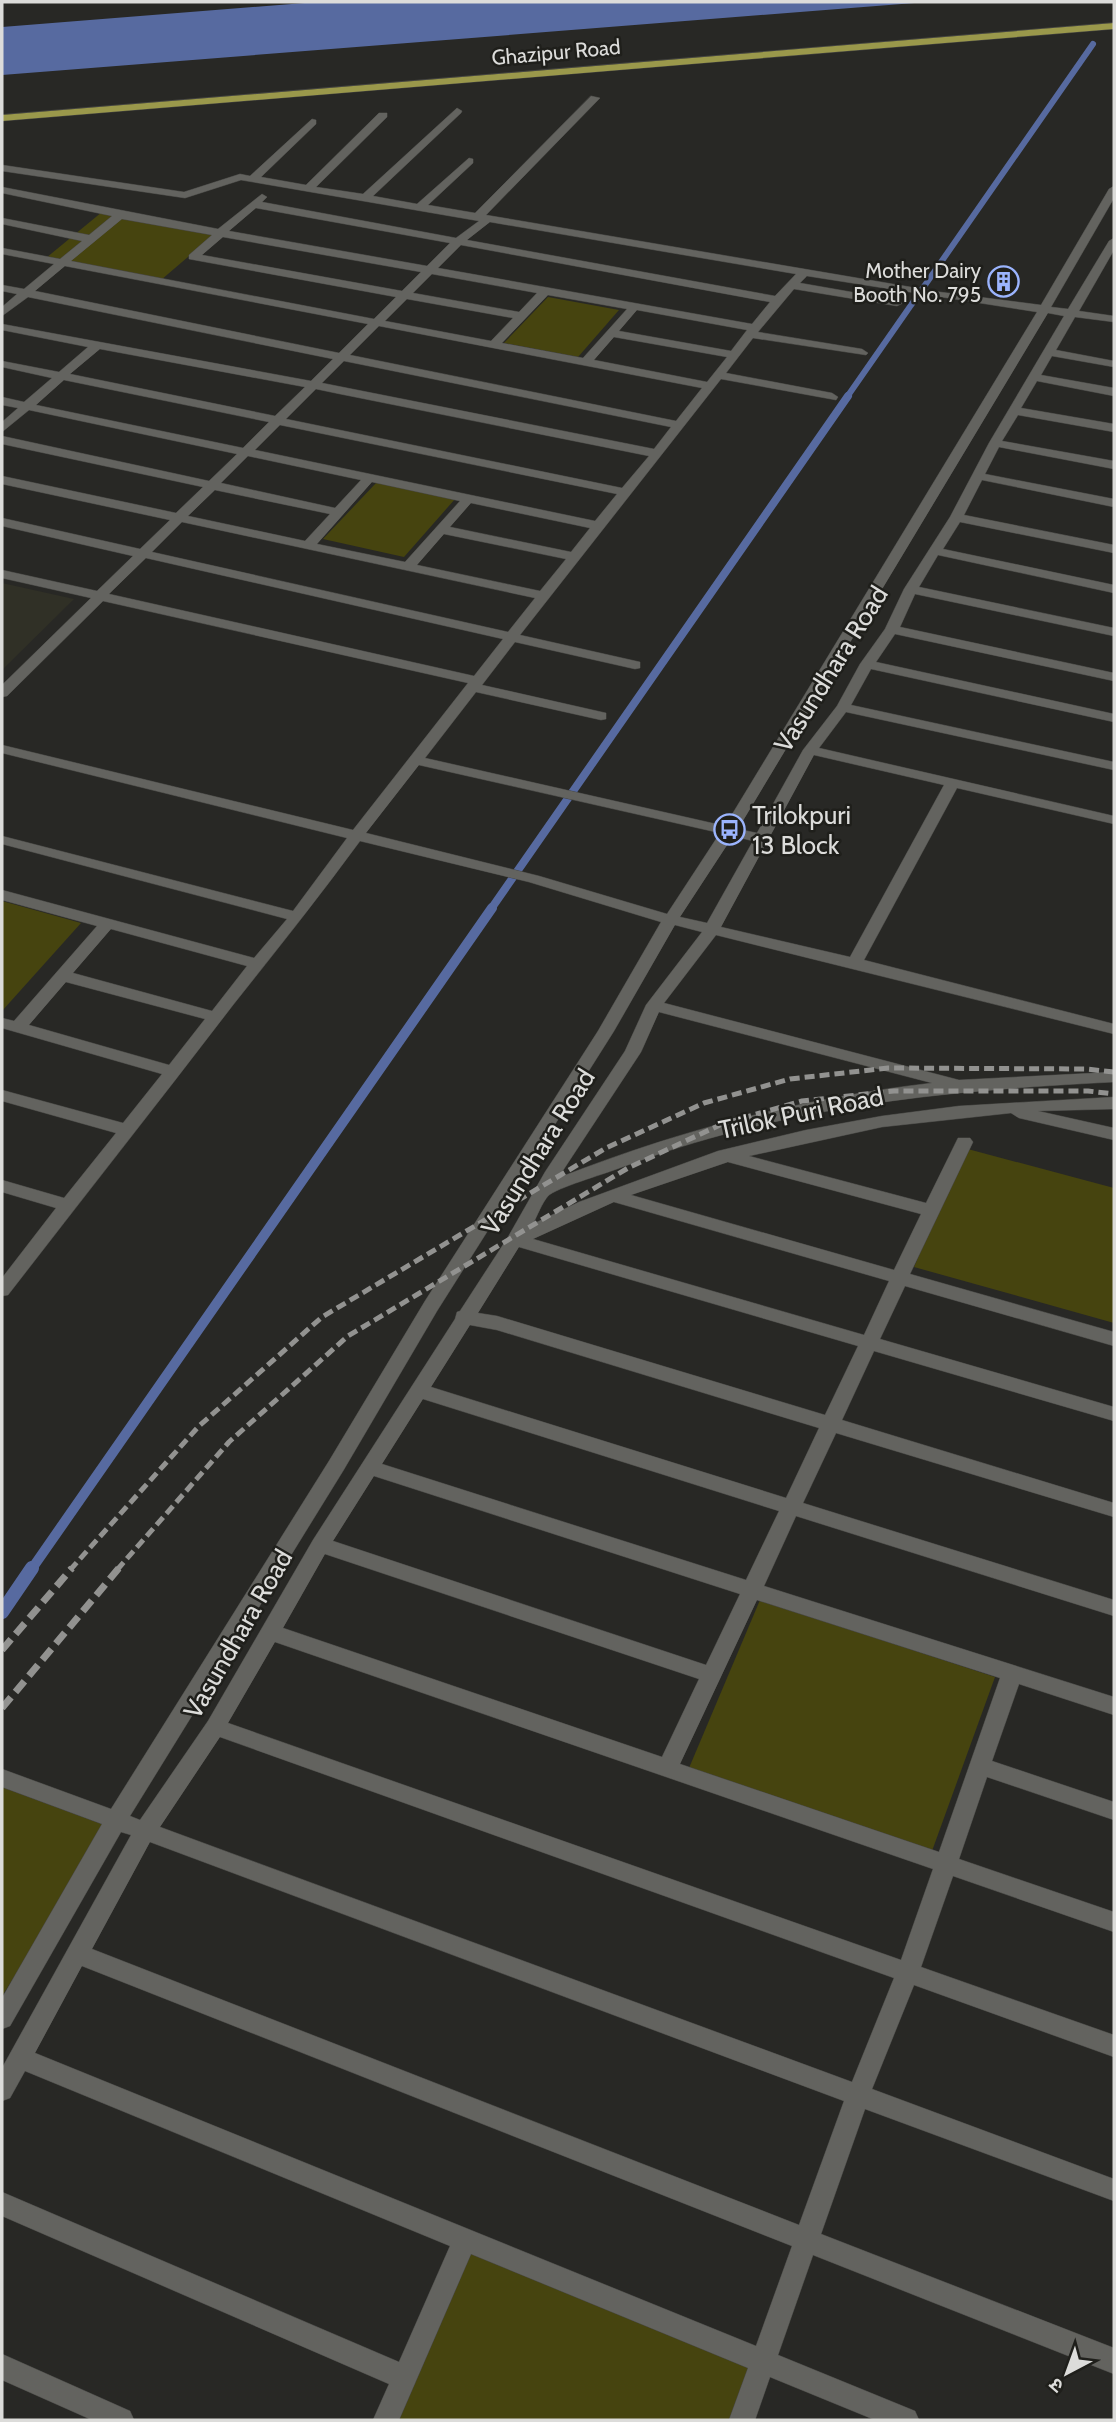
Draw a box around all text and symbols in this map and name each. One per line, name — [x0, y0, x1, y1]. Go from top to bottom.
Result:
street label: Ghazipur Road — [490, 34, 622, 70]
place label: Mother Dairy Booth No. 795 — [853, 258, 981, 307]
building icon: Mother Dairy Booth No. 795 — [987, 265, 1021, 299]
street label: Vasundhara Road — [767, 580, 895, 758]
place label: Trilokpuri 13 Block — [752, 799, 851, 861]
bus stop icon: Trilokpuri 13 Block — [712, 813, 746, 847]
street label: Vasundhara Road — [474, 1063, 602, 1241]
street label: Trilok Puri Road — [716, 1080, 886, 1146]
street label: Vasundhara Road — [177, 1544, 299, 1724]
north arrow — [1032, 2338, 1102, 2408]
text: उ — [1044, 2373, 1068, 2398]

